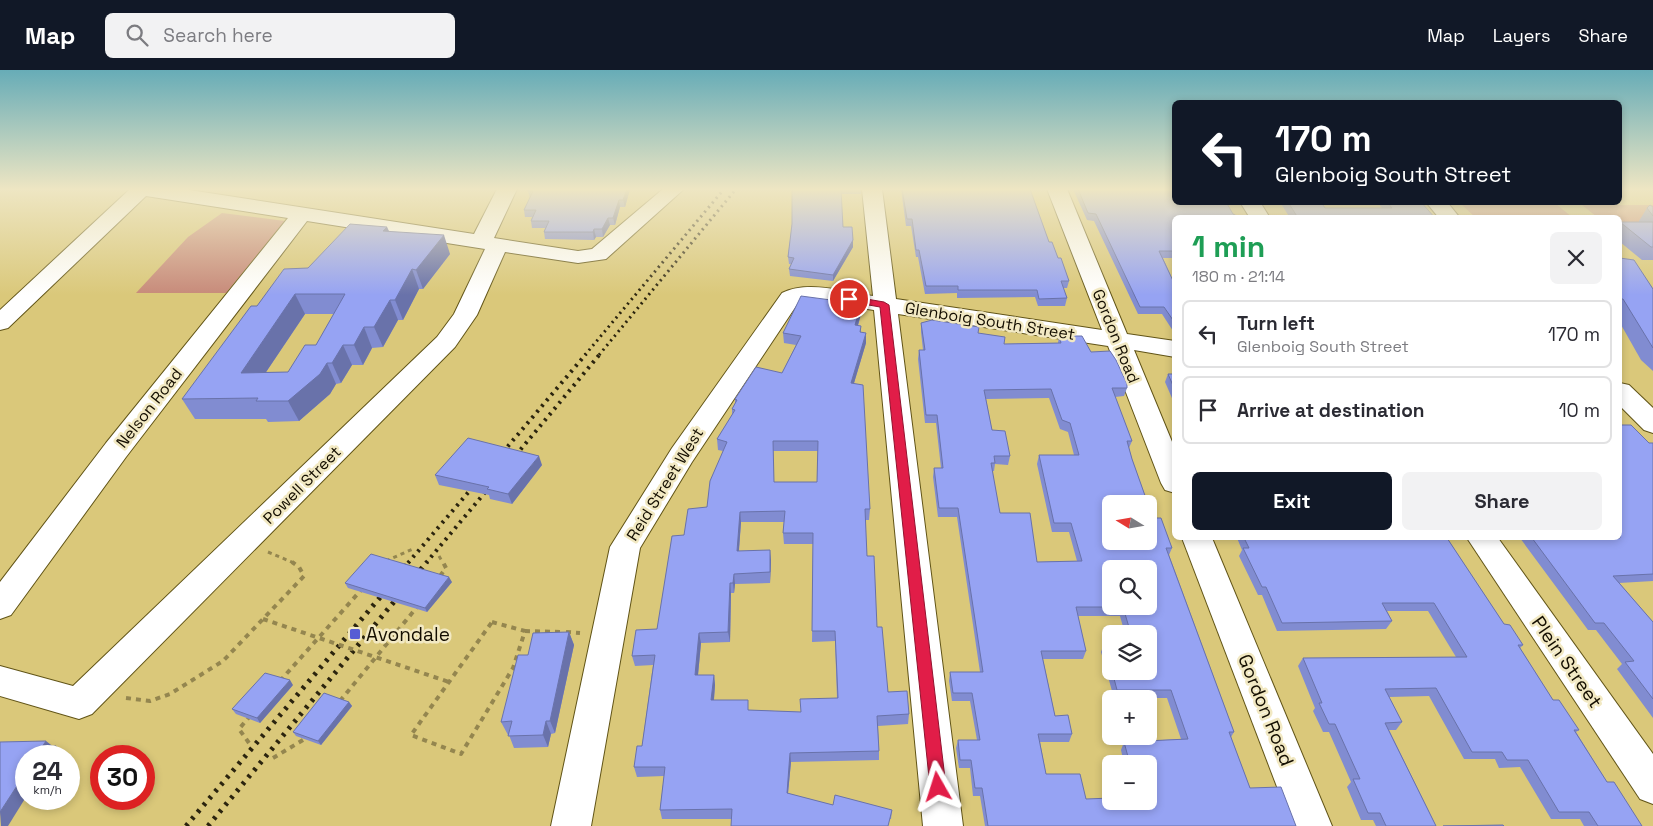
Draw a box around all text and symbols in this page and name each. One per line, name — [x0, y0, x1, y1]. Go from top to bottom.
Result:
search box — [105, 13, 455, 58]
text: Map — [25, 20, 75, 51]
icon: search — [123, 21, 151, 49]
text: Search here — [163, 23, 273, 48]
text: Map — [1427, 24, 1465, 47]
text: Layers — [1493, 24, 1550, 47]
text: Share — [1578, 24, 1628, 47]
text: 170 m — [1275, 117, 1372, 161]
icon: left — [1192, 120, 1257, 185]
text: Glenboig South Street — [1275, 160, 1511, 188]
text: 1 min — [1192, 227, 1265, 266]
button: close — [1550, 232, 1602, 284]
text: 180 m · 21:14 — [1192, 266, 1285, 287]
pin — [828, 278, 870, 320]
icon: arrive — [835, 285, 863, 313]
street label: Gordon Road — [1088, 286, 1144, 386]
street label: Glenboig South Street — [903, 297, 1077, 345]
text: Turn left — [1237, 311, 1315, 336]
icon: left — [1194, 320, 1222, 348]
text: 170 m — [1548, 322, 1600, 347]
text: Glenboig South Street — [1237, 336, 1409, 357]
street label: Nelson Road — [111, 364, 187, 452]
icon: arrive — [1194, 396, 1222, 424]
text: Arrive at destination — [1237, 398, 1425, 423]
text: 10 m — [1559, 398, 1600, 423]
street label: Reid Street West — [622, 423, 708, 545]
street label: Powell Street — [258, 441, 346, 529]
button: Exit — [1192, 472, 1392, 530]
button: Share — [1402, 472, 1602, 530]
north arrow — [1102, 495, 1158, 550]
map controls — [1102, 495, 1157, 810]
button: search — [1102, 560, 1157, 615]
street label: Plein Street — [1526, 611, 1608, 713]
place label: Avondale — [366, 622, 450, 647]
button: layers — [1102, 625, 1157, 680]
marker: Avondale — [348, 627, 362, 641]
street label: Gordon Road — [1232, 650, 1300, 770]
button: + — [1102, 690, 1157, 745]
speed limit sign: 30 — [90, 745, 155, 810]
text: 24 — [32, 755, 63, 787]
button: − — [1102, 755, 1157, 810]
position arrow — [911, 760, 963, 812]
text: km/h — [33, 782, 62, 798]

